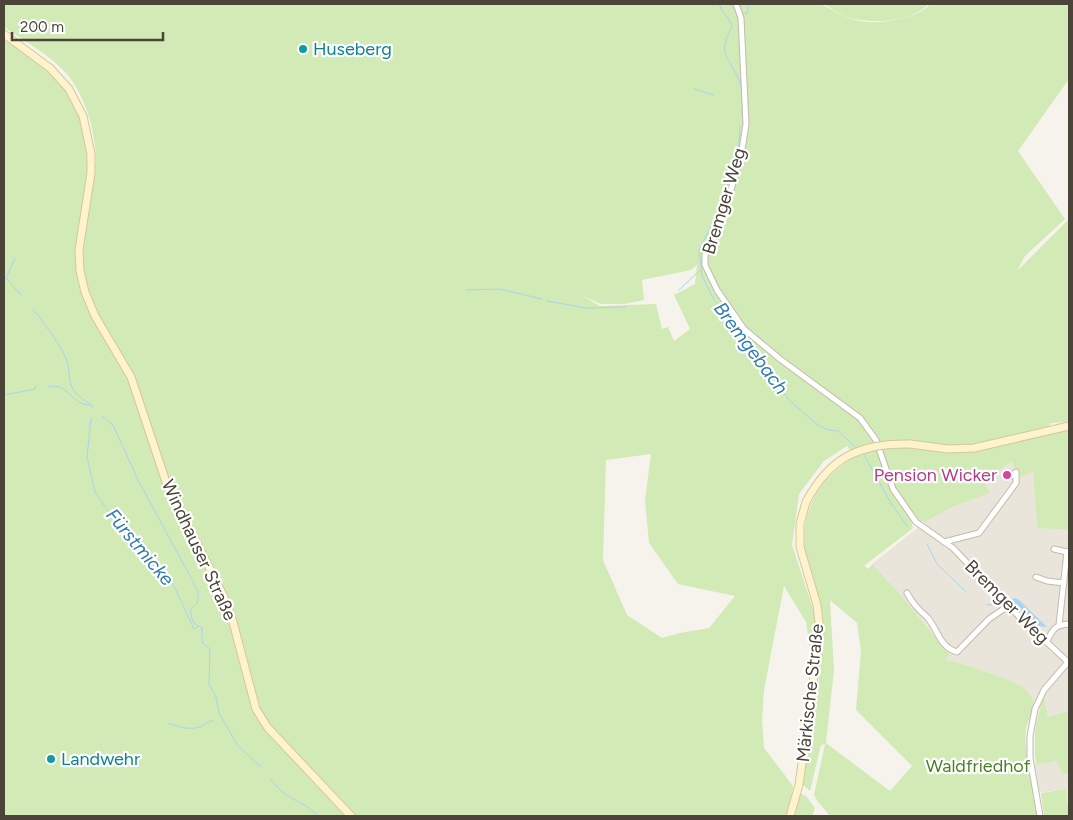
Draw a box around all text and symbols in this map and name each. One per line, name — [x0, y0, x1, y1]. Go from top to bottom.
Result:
scale bar — [12, 10, 164, 42]
text: 200 m — [20, 18, 64, 36]
place label: Huseberg — [313, 38, 392, 60]
marker: Huseberg — [297, 43, 309, 55]
street label: Bremger Weg — [697, 145, 751, 257]
water label: Bremgebach — [709, 297, 793, 399]
place label: Pension Wicker — [874, 464, 997, 486]
marker: Pension Wicker — [1001, 469, 1013, 481]
street label: Windhauser Straße — [157, 476, 241, 624]
water label: Fürstmicke — [101, 504, 179, 591]
street label: Bremger Weg — [960, 555, 1054, 649]
street label: Märkische Straße — [792, 623, 828, 763]
place label: Landwehr — [61, 748, 140, 770]
marker: Landwehr — [45, 753, 57, 765]
park label: Waldfriedhof — [926, 755, 1031, 777]

